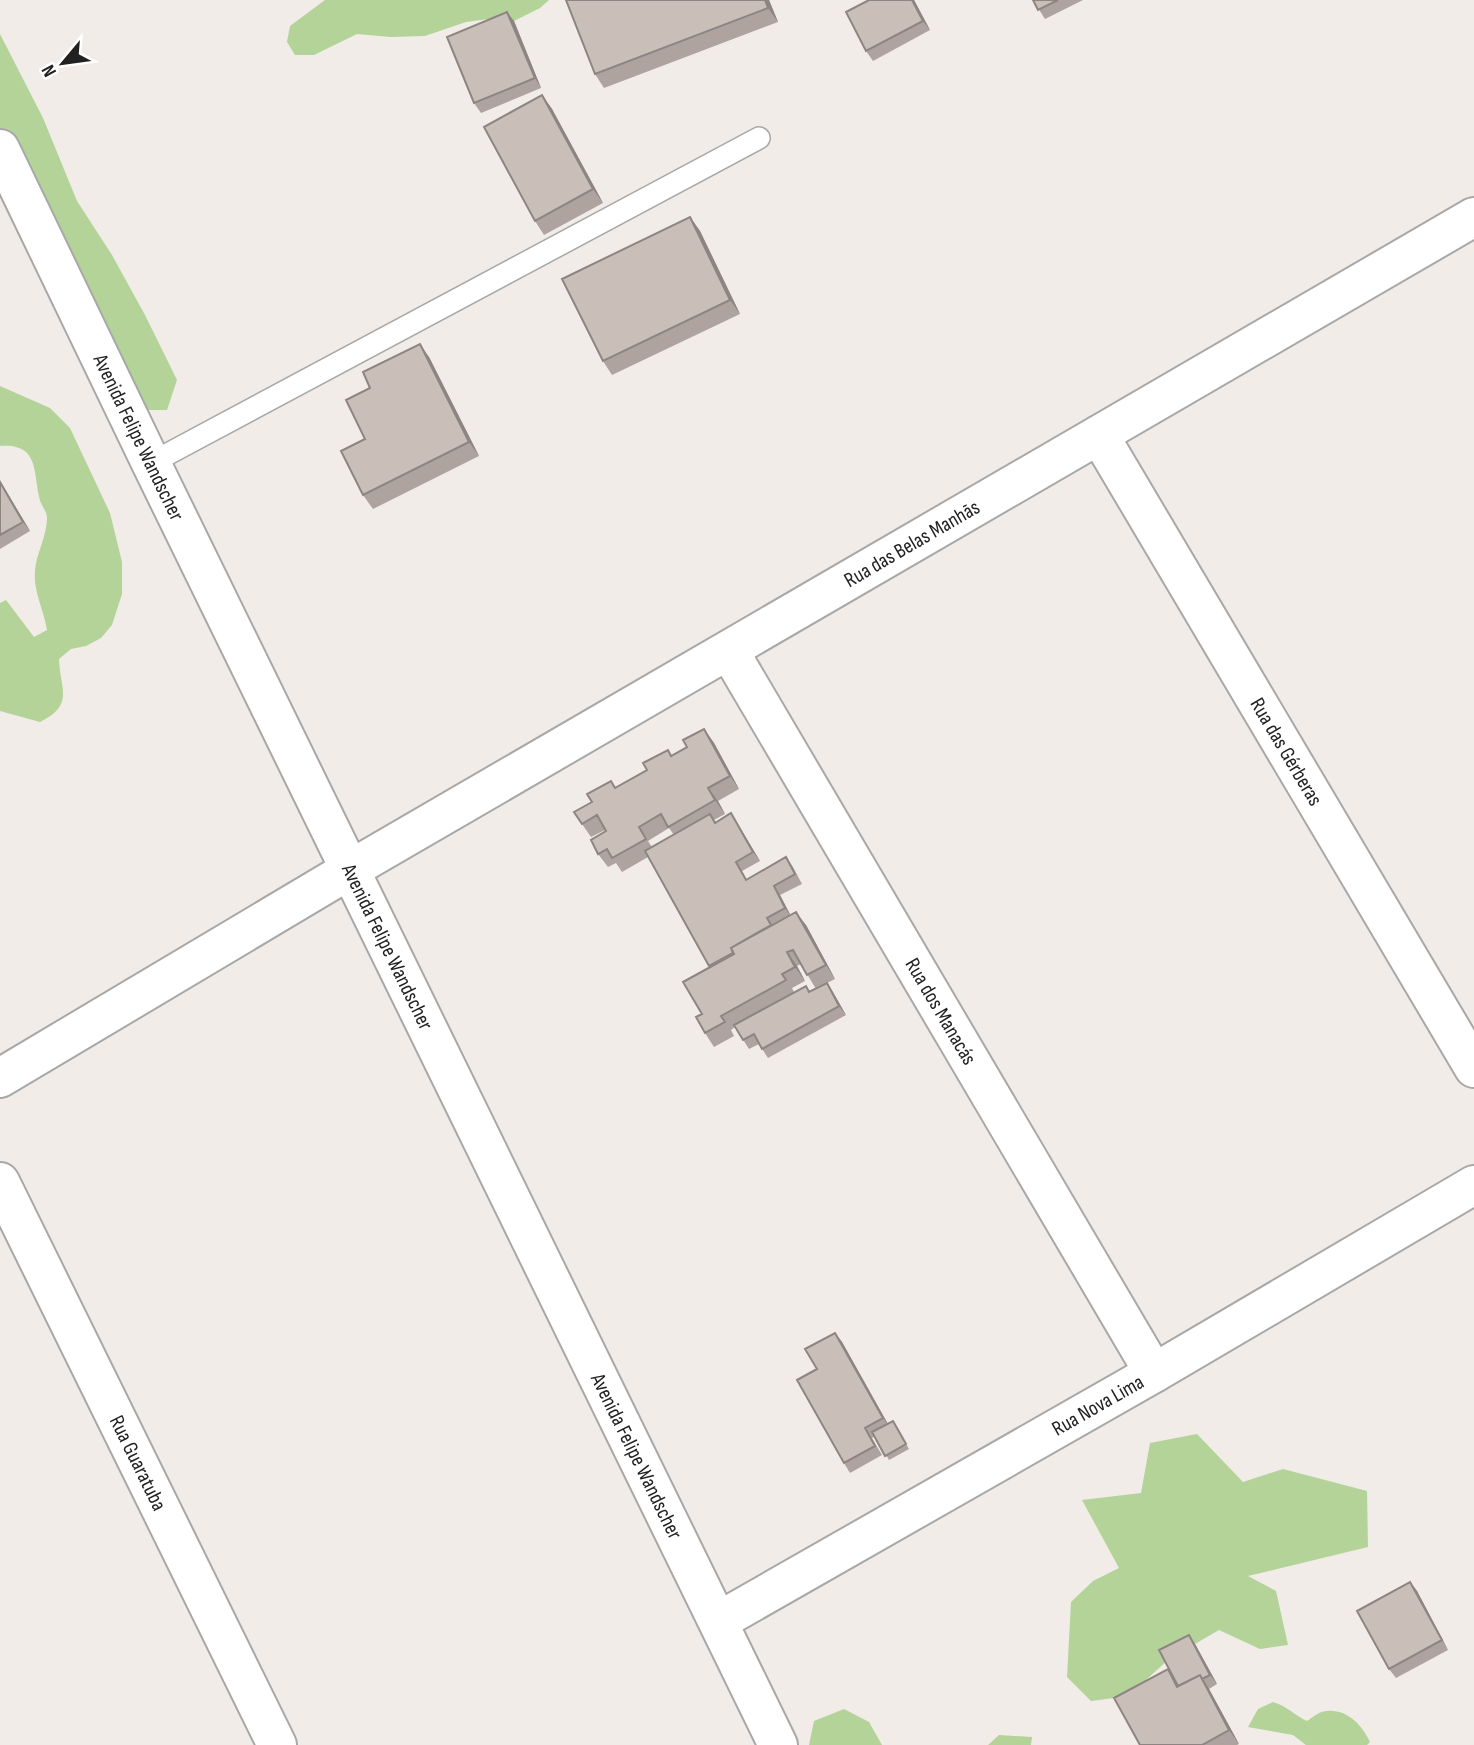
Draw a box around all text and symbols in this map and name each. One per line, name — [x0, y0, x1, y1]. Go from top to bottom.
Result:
north arrow — [28, 28, 98, 98]
text: N — [37, 60, 62, 81]
street label: Avenida Felipe Wandscher — [87, 349, 189, 525]
street label: Rua das Belas Manhãs — [840, 495, 984, 593]
street label: Rua das Gérberas — [1244, 693, 1328, 810]
street label: Avenida Felipe Wandscher — [336, 859, 438, 1034]
street label: Rua dos Manacás — [899, 954, 982, 1069]
street label: Avenida Felipe Wandscher — [585, 1368, 687, 1543]
street label: Rua Nova Lima — [1048, 1369, 1148, 1442]
street label: Rua Guaratuba — [104, 1411, 172, 1515]

